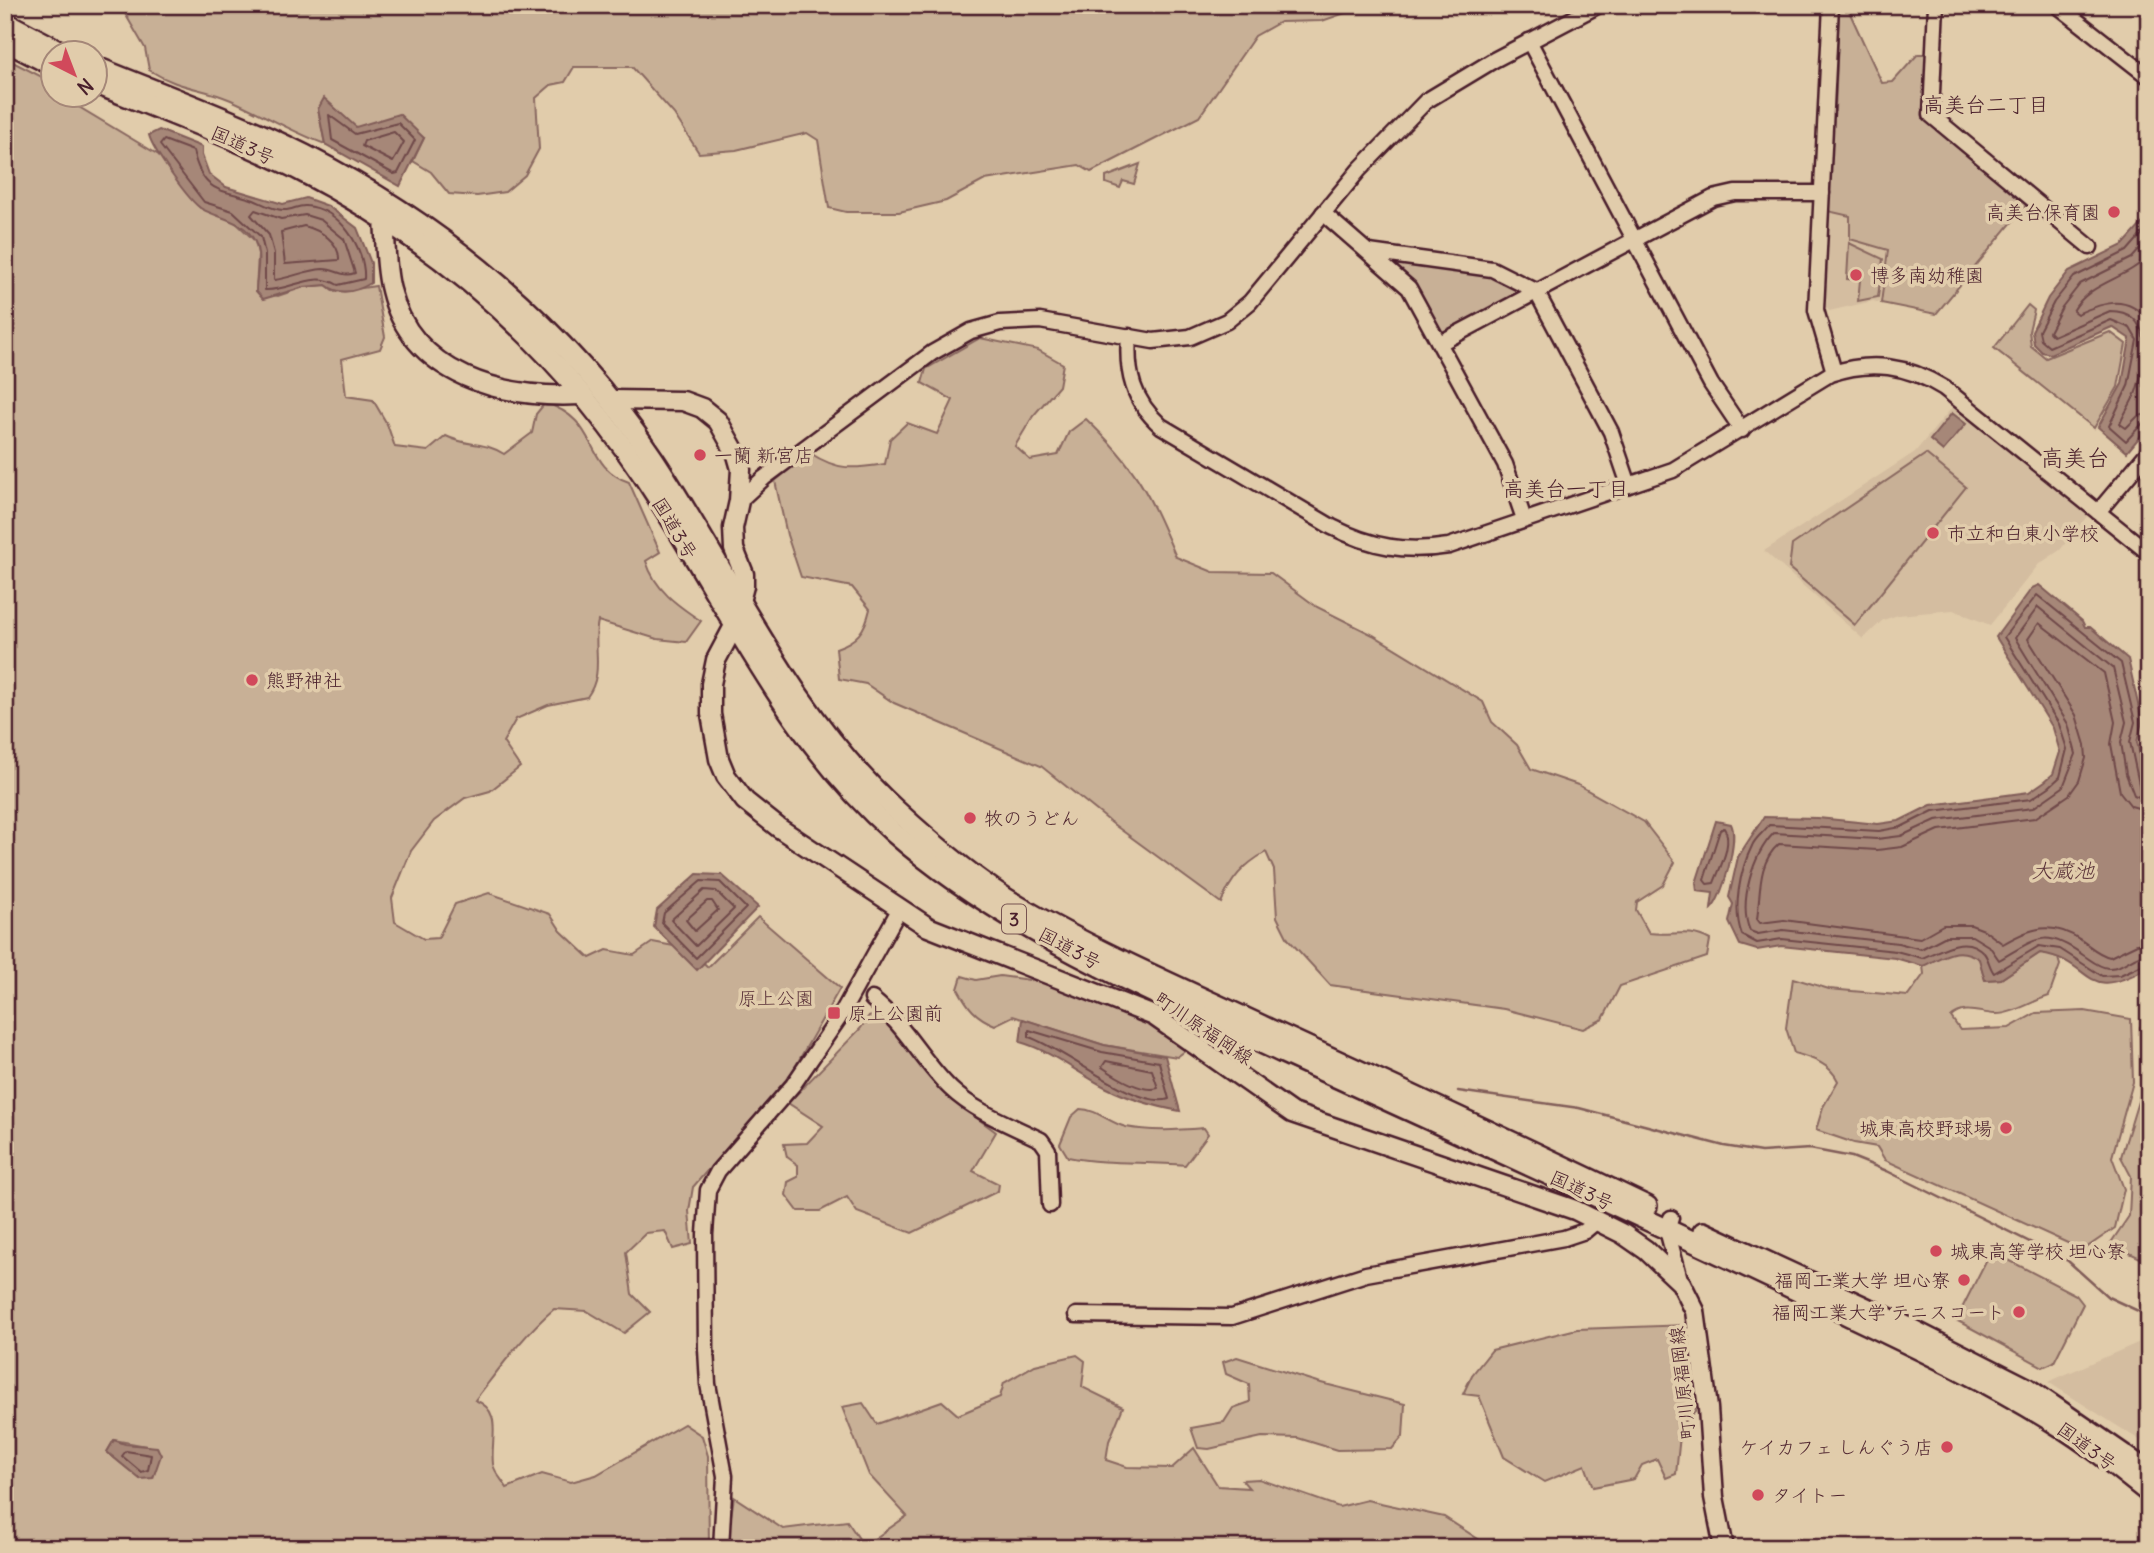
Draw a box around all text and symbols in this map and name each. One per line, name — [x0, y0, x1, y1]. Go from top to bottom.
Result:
north arrow — [38, 38, 108, 108]
text: N — [72, 73, 98, 100]
district label: 高美台二丁目 — [1923, 91, 2049, 118]
street label: 国道3号 — [207, 120, 279, 170]
place label: 高美台保育園 — [1986, 200, 2100, 224]
marker: 高美台保育園 — [2106, 204, 2122, 220]
place label: 博多南幼稚園 — [1870, 263, 1984, 287]
marker: 博多南幼稚園 — [1848, 267, 1864, 283]
place label: 一蘭 新宮店 — [714, 443, 814, 467]
district label: 高美台 — [2041, 443, 2110, 472]
marker: 一蘭 新宮店 — [692, 447, 708, 463]
district label: 高美台一丁目 — [1503, 475, 1629, 502]
street label: 国道3号 — [647, 493, 703, 563]
place label: 市立和白東小学校 — [1947, 521, 2099, 545]
marker: 市立和白東小学校 — [1925, 525, 1941, 541]
place label: 熊野神社 — [266, 668, 342, 692]
marker: 熊野神社 — [244, 672, 260, 688]
place label: 牧のうどん — [984, 806, 1079, 830]
marker: 牧のうどん — [962, 810, 978, 826]
water label: 大蔵池 — [2032, 857, 2095, 884]
road number: 3 — [1002, 904, 1026, 934]
street label: 国道3号 — [1034, 921, 1106, 975]
park label: 原上公園 — [738, 986, 814, 1010]
street label: 町川原福岡線 — [1150, 986, 1258, 1070]
place label: 原上公園前 — [848, 1001, 943, 1025]
marker: 原上公園前 — [826, 1005, 842, 1021]
place label: 城東高校野球場 — [1859, 1116, 1992, 1140]
marker: 城東高校野球場 — [1998, 1120, 2014, 1136]
street label: 国道3号 — [1546, 1165, 1618, 1215]
place label: 城東高等学校 坦心寮 — [1950, 1239, 2126, 1263]
marker: 城東高等学校 坦心寮 — [1928, 1243, 1944, 1259]
place label: 福岡工業大学 坦心寮 — [1774, 1268, 1950, 1292]
marker: 福岡工業大学 坦心寮 — [1956, 1272, 1972, 1288]
place label: 福岡工業大学 テニスコート — [1772, 1300, 2005, 1324]
marker: 福岡工業大学 テニスコート — [2011, 1304, 2027, 1320]
street label: 町川原福岡線 — [1664, 1325, 1700, 1441]
street label: 国道3号 — [2053, 1416, 2121, 1476]
place label: ケイカフェ しんぐう店 — [1740, 1435, 1933, 1459]
marker: ケイカフェ しんぐう店 — [1939, 1439, 1955, 1455]
place label: タイトー — [1772, 1483, 1847, 1507]
marker: タイトー — [1750, 1487, 1766, 1503]

